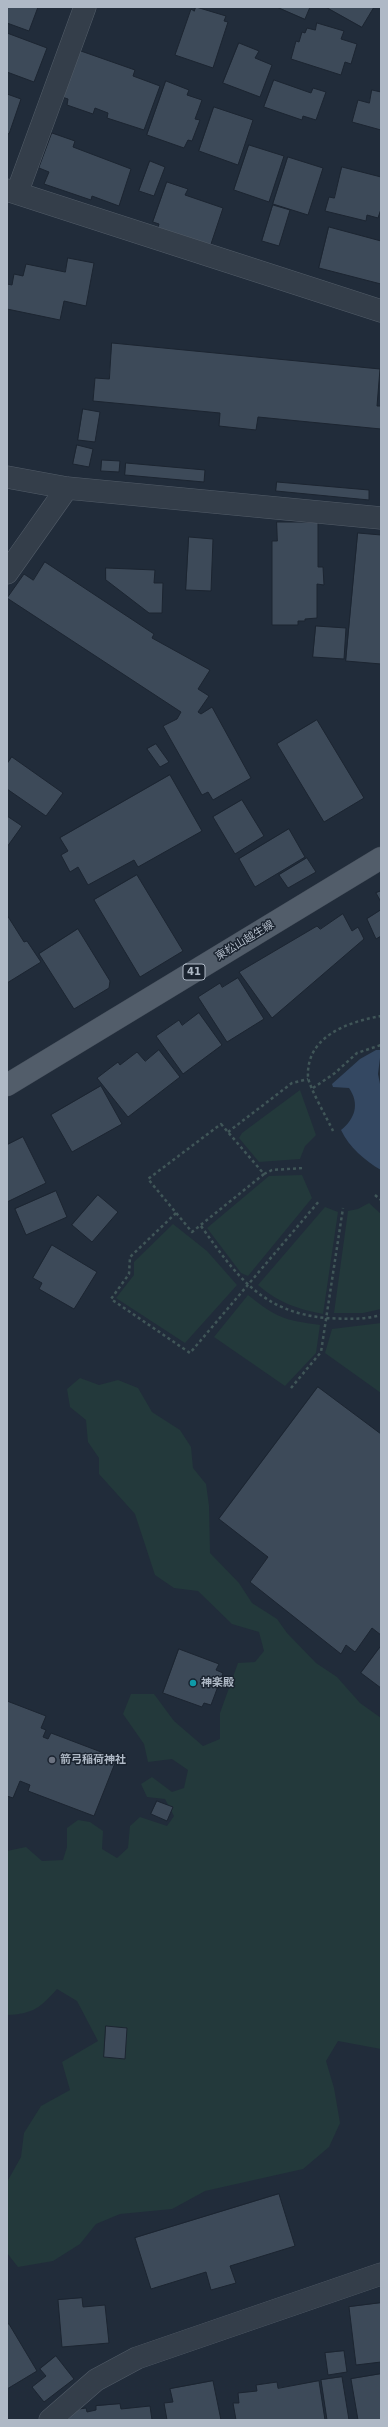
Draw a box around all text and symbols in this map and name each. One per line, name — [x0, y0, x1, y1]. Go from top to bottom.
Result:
street label: 東松山越生線 — [213, 918, 277, 964]
road number: 41 — [183, 964, 205, 980]
place label: 神楽殿 — [201, 1676, 234, 1690]
marker: 神楽殿 — [188, 1678, 198, 1688]
place label: 箭弓稲荷神社 — [60, 1753, 126, 1767]
marker: 箭弓稲荷神社 — [47, 1755, 57, 1765]

